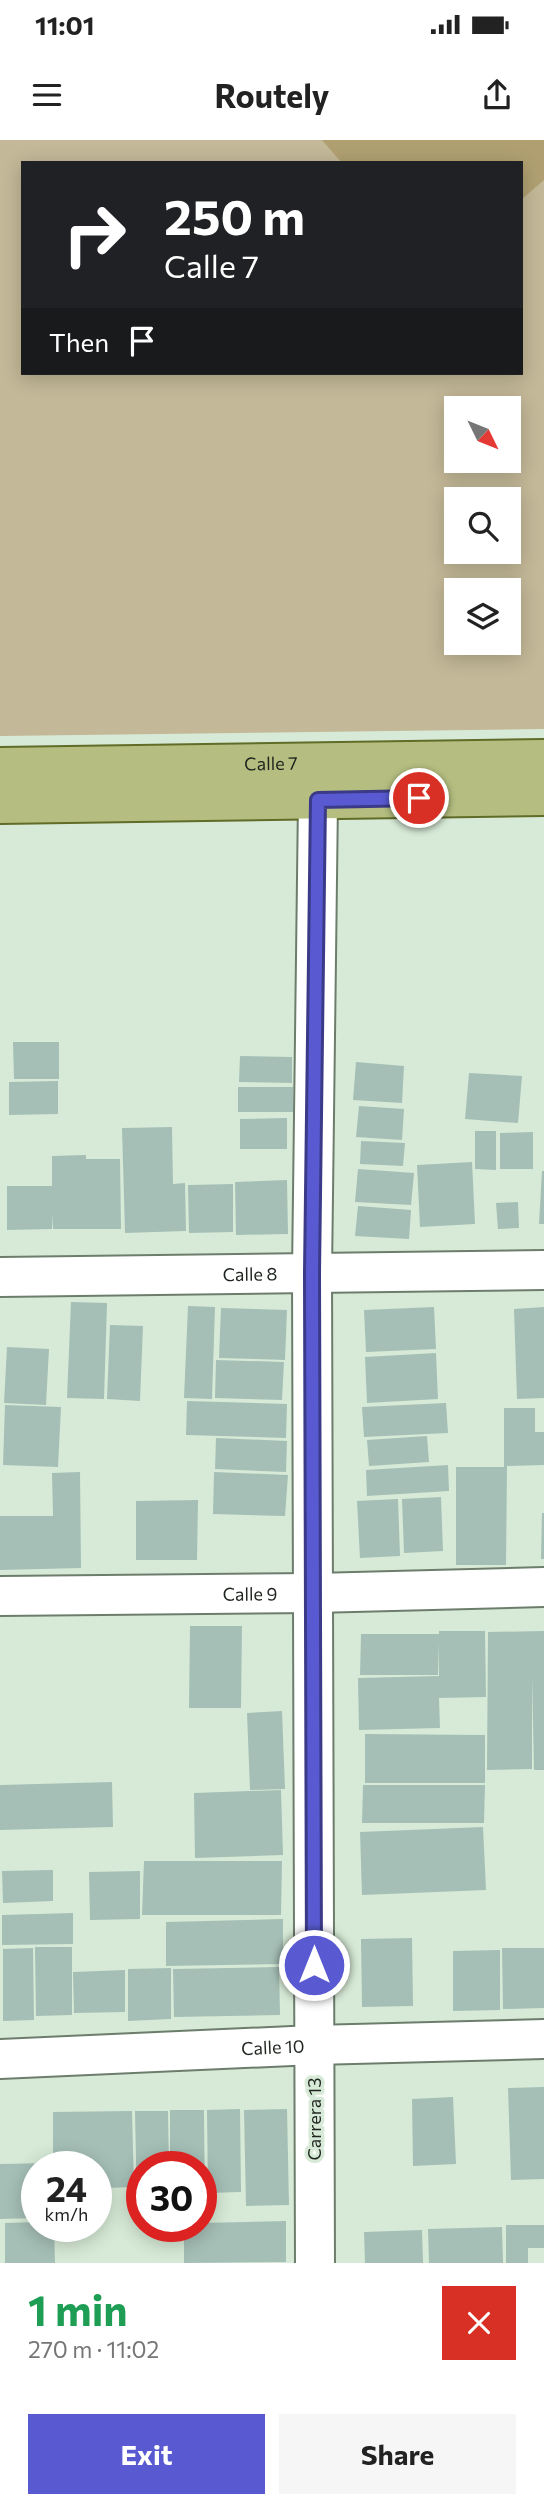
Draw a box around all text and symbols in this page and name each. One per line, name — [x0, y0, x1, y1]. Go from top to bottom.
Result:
text: 11:01 — [35, 9, 94, 40]
text: Routely — [215, 75, 329, 115]
icon: menu — [28, 76, 66, 114]
icon: share — [478, 76, 516, 114]
text: 250 m — [164, 185, 305, 245]
icon: right — [49, 189, 140, 280]
text: Calle 7 — [164, 245, 259, 285]
icon: arrive — [123, 322, 161, 360]
text: Then — [49, 326, 109, 357]
north arrow — [444, 396, 522, 472]
map controls — [444, 396, 521, 655]
button: search — [444, 487, 521, 564]
button: layers — [444, 578, 521, 655]
street label: Calle 7 — [244, 752, 298, 774]
pin — [389, 768, 449, 828]
icon: arrive — [400, 779, 438, 817]
street label: Calle 8 — [222, 1262, 278, 1285]
street label: Calle 9 — [222, 1582, 277, 1605]
position arrow — [277, 1928, 351, 2002]
street label: Calle 10 — [241, 2034, 305, 2059]
street label: Carrera 13 — [303, 2077, 325, 2161]
speed limit sign: 30 — [126, 2151, 217, 2242]
text: 24 — [46, 2166, 87, 2209]
text: km/h — [45, 2203, 88, 2225]
text: 1 min — [28, 2283, 128, 2335]
button: close — [442, 2286, 516, 2360]
text: 270 m · 11:02 — [28, 2335, 159, 2363]
button: Exit — [28, 2414, 265, 2494]
button: Share — [279, 2414, 516, 2494]

